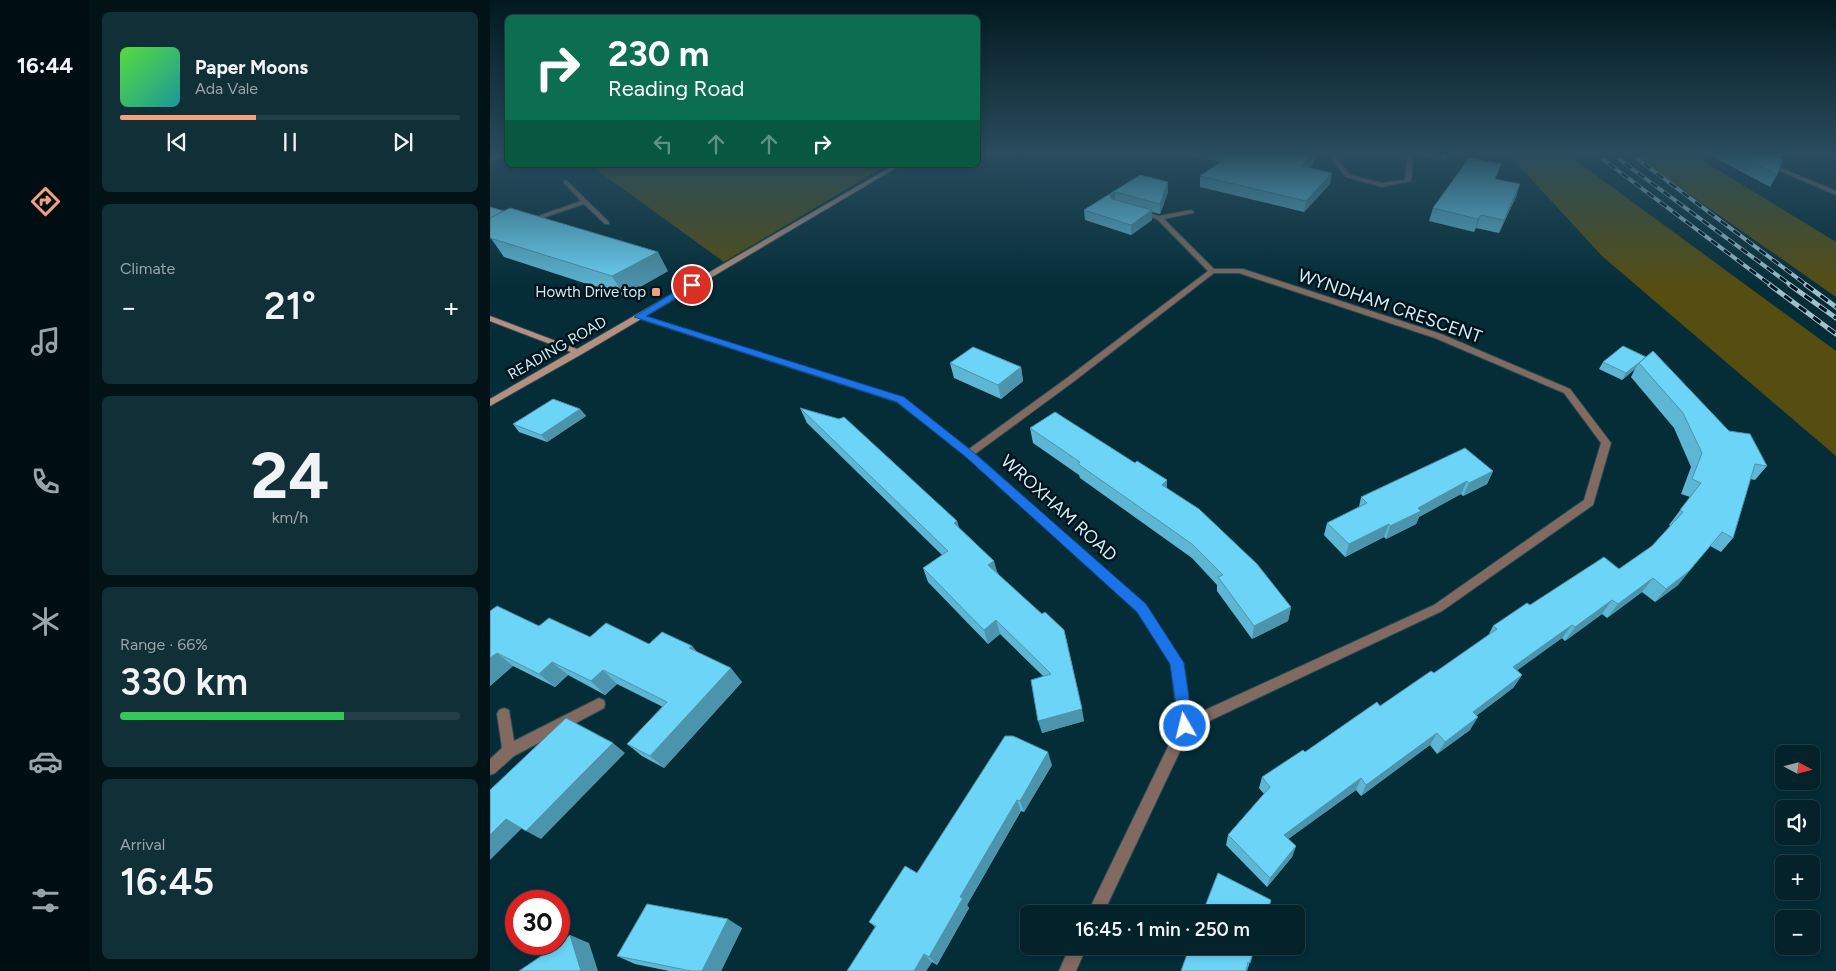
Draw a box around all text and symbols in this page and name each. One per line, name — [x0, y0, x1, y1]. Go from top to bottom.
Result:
text: 230 m — [608, 33, 709, 75]
icon: right — [525, 35, 590, 100]
text: 16:44 — [17, 52, 73, 79]
text: Paper Moons — [195, 56, 308, 79]
text: Reading Road — [608, 75, 744, 102]
text: Ada Vale — [195, 79, 258, 98]
icon: previous — [163, 128, 191, 156]
icon: pause — [276, 128, 304, 156]
icon: next — [389, 128, 417, 156]
icon: left — [649, 130, 677, 158]
icon: ahead — [702, 130, 730, 158]
icon: ahead — [755, 130, 783, 158]
icon: right — [808, 130, 836, 158]
icon: directions — [28, 184, 63, 219]
text: Climate — [120, 259, 175, 278]
pin — [671, 264, 713, 306]
street label: WYNDHAM CRESCENT — [1295, 264, 1485, 348]
icon: arrive — [678, 271, 706, 299]
text: 21° — [264, 283, 316, 329]
place label: Howth Drive top — [535, 283, 646, 301]
marker: Howth Drive top — [650, 286, 662, 298]
text: − — [120, 290, 137, 324]
text: + — [443, 290, 460, 324]
street label: READING ROAD — [504, 312, 610, 384]
icon: music — [28, 324, 63, 359]
text: 24 — [251, 436, 329, 514]
street label: WROXHAM ROAD — [996, 450, 1122, 566]
icon: phone — [28, 464, 63, 499]
text: km/h — [272, 508, 308, 527]
icon: climate — [28, 604, 63, 639]
text: Range · 66% — [120, 635, 208, 654]
text: 330 km — [120, 659, 248, 705]
position arrow — [1158, 699, 1210, 751]
icon: car — [28, 744, 63, 779]
north arrow — [1775, 745, 1820, 790]
map controls — [1775, 745, 1820, 955]
button: sound — [1775, 800, 1820, 845]
text: Arrival — [120, 835, 165, 854]
button: + — [1775, 855, 1820, 900]
text: 16:45 — [120, 859, 214, 905]
icon: filters — [28, 883, 63, 918]
speed limit sign: 30 — [505, 890, 570, 955]
button: − — [1775, 910, 1820, 955]
text: 16:45 · 1 min · 250 m — [1075, 918, 1250, 941]

